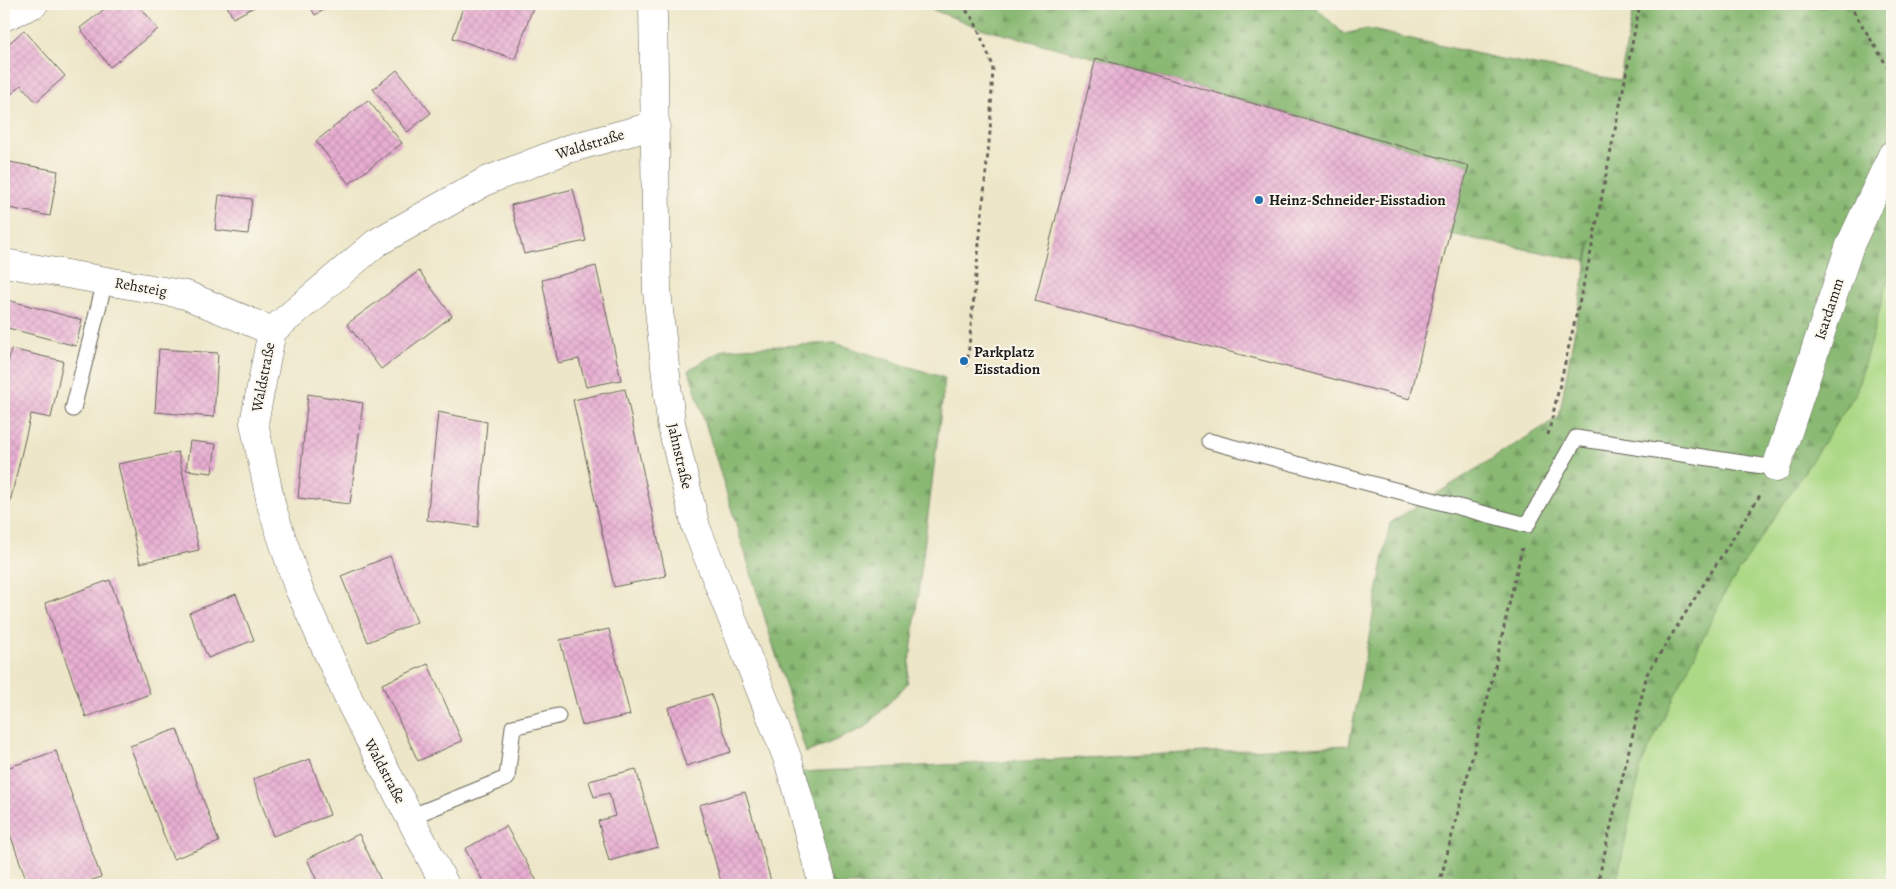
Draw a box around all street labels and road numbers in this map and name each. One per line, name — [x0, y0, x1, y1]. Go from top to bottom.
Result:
street label: Waldstraße — [552, 124, 627, 164]
street label: Rehsteig — [113, 273, 169, 302]
street label: Isardamm — [1810, 275, 1849, 342]
street label: Waldstraße — [246, 340, 280, 415]
street label: Jahnstraße — [663, 421, 697, 491]
street label: Waldstraße — [359, 734, 411, 807]

